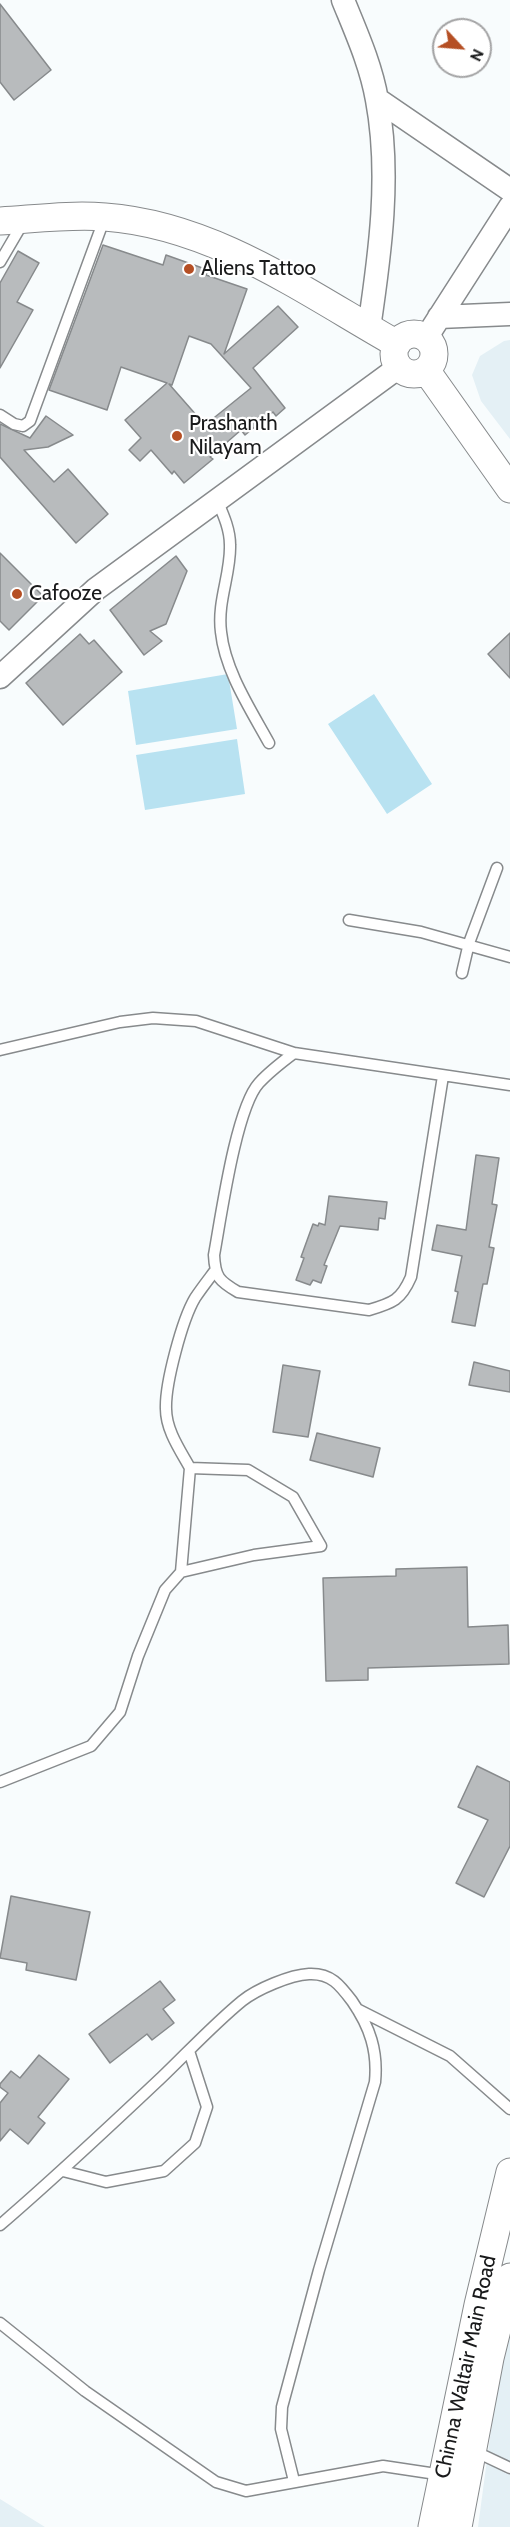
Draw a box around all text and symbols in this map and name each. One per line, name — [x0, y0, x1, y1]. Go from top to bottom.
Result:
north arrow — [432, 18, 492, 78]
text: N — [466, 46, 488, 64]
place label: Aliens Tattoo — [201, 256, 316, 282]
marker: Aliens Tattoo — [182, 262, 196, 276]
place label: Prashanth Nilayam — [189, 411, 278, 461]
marker: Prashanth Nilayam — [170, 429, 184, 443]
place label: Cafooze — [29, 581, 102, 607]
marker: Cafooze — [10, 587, 24, 601]
street label: Chinna Waltair Main Road — [430, 2253, 502, 2481]

